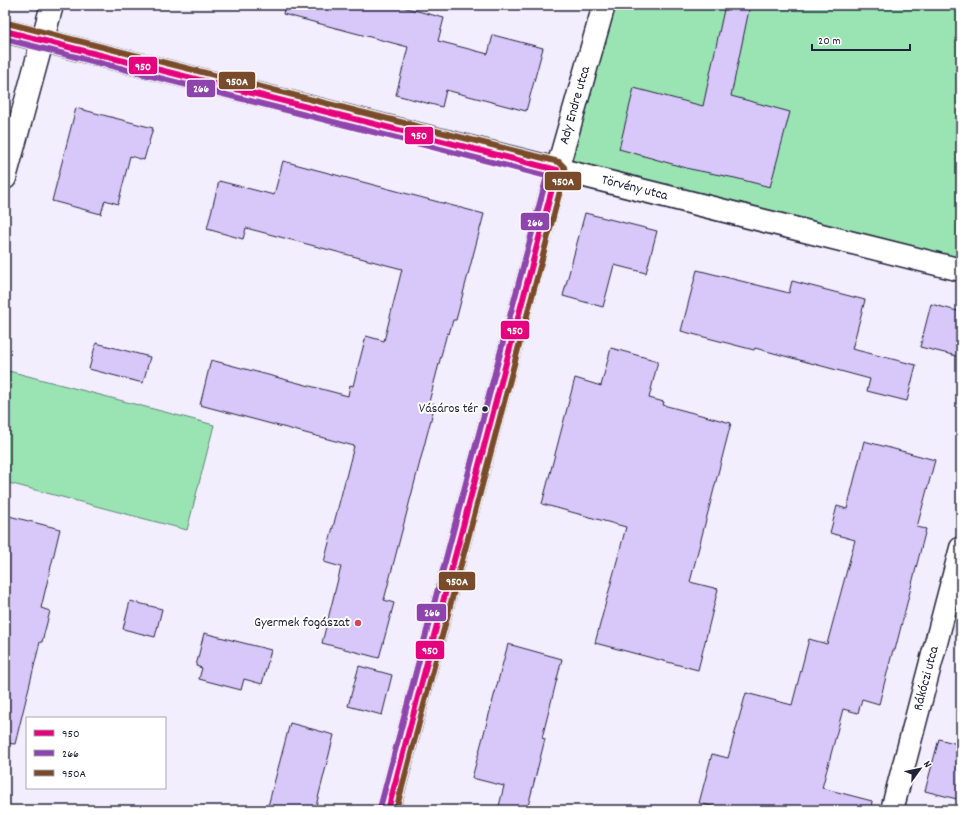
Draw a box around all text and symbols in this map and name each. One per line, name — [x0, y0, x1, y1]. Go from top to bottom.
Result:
scale bar — [812, 26, 910, 52]
text: 20 m — [818, 33, 841, 50]
line badge: 950 — [128, 56, 158, 75]
text: 950 — [135, 60, 151, 76]
street label: Ady Endre utca — [555, 64, 596, 147]
line badge: 950A — [218, 71, 256, 90]
text: 950A — [226, 75, 248, 91]
line badge: 266 — [186, 79, 216, 98]
text: 266 — [193, 82, 209, 98]
line badge: 950 — [404, 126, 434, 145]
text: 950 — [411, 129, 427, 145]
street label: Törvény utca — [599, 170, 670, 206]
line badge: 950A — [544, 171, 582, 191]
text: 950A — [552, 175, 574, 191]
line badge: 266 — [520, 212, 550, 231]
text: 266 — [527, 216, 543, 232]
line badge: 950 — [500, 320, 530, 340]
text: 950 — [507, 324, 523, 340]
place label: Vásáros tér — [419, 400, 478, 419]
marker: Vásáros tér — [480, 404, 490, 414]
line badge: 950A — [438, 571, 476, 591]
text: 950A — [446, 575, 468, 591]
line badge: 266 — [416, 603, 447, 622]
text: 266 — [424, 606, 440, 622]
place label: Gyermek fogászat — [254, 613, 350, 633]
marker: Gyermek fogászat — [353, 618, 363, 628]
line badge: 950 — [415, 640, 445, 660]
text: 950 — [422, 644, 438, 660]
street label: Rákóczi utca — [909, 644, 945, 713]
legend — [26, 717, 166, 789]
text: 950 — [62, 726, 80, 743]
text: 266 — [62, 746, 79, 763]
north arrow — [900, 749, 940, 789]
text: N — [919, 758, 935, 772]
text: 950A — [62, 766, 87, 783]

